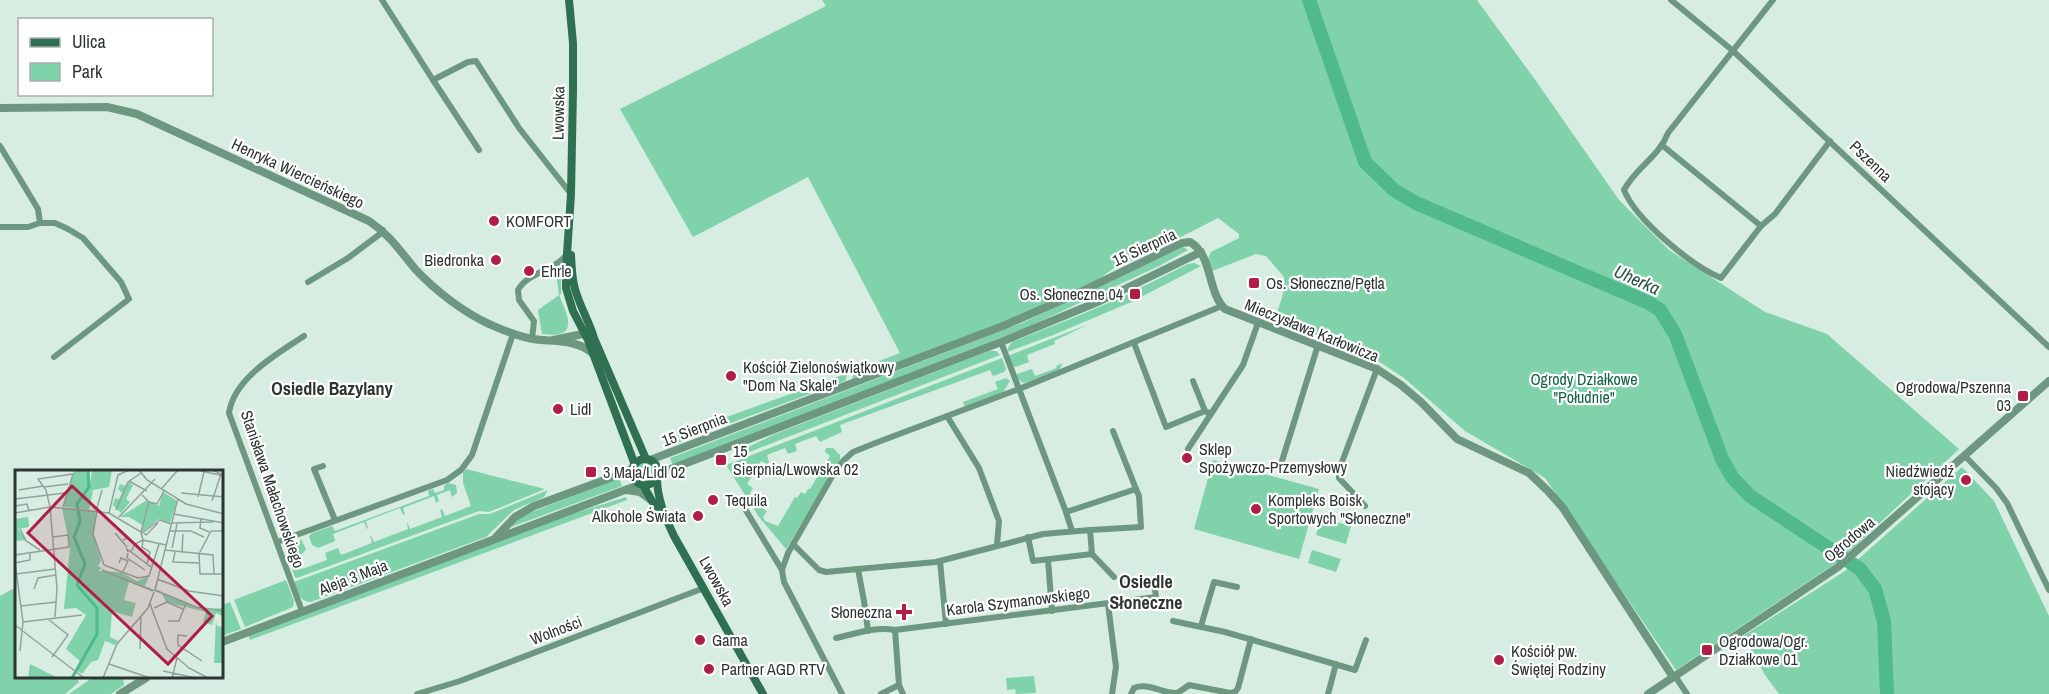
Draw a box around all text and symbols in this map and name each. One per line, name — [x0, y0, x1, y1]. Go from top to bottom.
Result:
legend — [18, 18, 213, 96]
text: Ulica — [72, 29, 106, 54]
text: Park — [72, 59, 103, 84]
street label: Lwowska — [547, 85, 569, 140]
street label: Henryka Wiercieńskiego — [228, 133, 368, 213]
street label: Pszenna — [1845, 135, 1898, 187]
place label: KOMFORT — [506, 210, 571, 232]
marker: KOMFORT — [487, 214, 501, 228]
street label: 15 Sierpnia — [1109, 222, 1180, 271]
place label: Biedronka — [424, 249, 485, 271]
marker: Biedronka — [489, 253, 503, 267]
water label: Uherka — [1610, 258, 1664, 301]
place label: Ehrle — [541, 260, 572, 282]
marker: Ehrle — [522, 264, 536, 278]
place label: Os. Słoneczne/Pętla — [1266, 272, 1386, 294]
marker: Os. Słoneczne/Pętla — [1247, 276, 1261, 290]
place label: Os. Słoneczne 04 — [1019, 283, 1123, 305]
marker: Os. Słoneczne 04 — [1128, 287, 1142, 301]
street label: Mieczysława Karłowicza — [1242, 293, 1383, 367]
place label: Kościół Zielonoświątkowy "Dom Na Skale" — [743, 356, 894, 396]
park label: Ogrody Działkowe "Południe" — [1530, 368, 1638, 408]
marker: Kościół Zielonoświątkowy "Dom Na Skale" — [724, 369, 738, 383]
district label: Osiedle Bazylany — [271, 376, 394, 401]
place label: Ogrodowa/Pszenna 03 — [1896, 376, 2012, 416]
marker: Ogrodowa/Pszenna 03 — [2016, 389, 2030, 403]
place label: Lidl — [570, 398, 591, 420]
marker: Lidl — [551, 402, 565, 416]
street label: 15 Sierpnia — [658, 406, 730, 451]
street label: Stanisława Małachowskiego — [236, 407, 310, 571]
place label: Sklep Spożywczo-Przemysłowy — [1199, 438, 1347, 478]
place label: 15 Sierpnia/Lwowska 02 — [733, 440, 858, 480]
marker: Sklep Spożywczo-Przemysłowy — [1180, 451, 1194, 465]
marker: 15 Sierpnia/Lwowska 02 — [714, 453, 728, 467]
place label: Niedźwiedź stojący — [1885, 460, 1954, 500]
place label: 3 Maja/Lidl 02 — [603, 461, 685, 483]
marker: 3 Maja/Lidl 02 — [584, 465, 598, 479]
inset map — [15, 470, 224, 679]
marker: Niedźwiedź stojący — [1959, 473, 1973, 487]
place label: Tequila — [725, 489, 768, 511]
place label: Kompleks Boisk Sportowych "Słoneczne" — [1268, 489, 1411, 529]
marker: Tequila — [706, 493, 720, 507]
marker: Kompleks Boisk Sportowych "Słoneczne" — [1249, 502, 1263, 516]
place label: Alkohole Świata — [591, 505, 687, 527]
marker: Alkohole Świata — [691, 509, 705, 523]
street label: Ogrodowa — [1819, 511, 1880, 567]
street label: Lwowska — [694, 552, 740, 611]
street label: Aleja 3 Maja — [314, 554, 391, 601]
district label: Osiedle Słoneczne — [1109, 569, 1183, 615]
street label: Karola Szymanowskiego — [945, 581, 1091, 621]
place label: Słoneczna — [831, 601, 893, 623]
marker: Słoneczna — [897, 605, 911, 619]
street label: Wolności — [527, 610, 585, 650]
place label: Gama — [712, 629, 748, 651]
place label: Ogrodowa/Ogr. Działkowe 01 — [1719, 630, 1808, 670]
marker: Gama — [693, 633, 707, 647]
place label: Kościół pw. Świętej Rodziny — [1511, 640, 1606, 680]
marker: Ogrodowa/Ogr. Działkowe 01 — [1700, 643, 1714, 657]
marker: Kościół pw. Świętej Rodziny — [1492, 653, 1506, 667]
place label: Partner AGD RTV — [721, 658, 825, 680]
marker: Partner AGD RTV — [702, 662, 716, 676]

